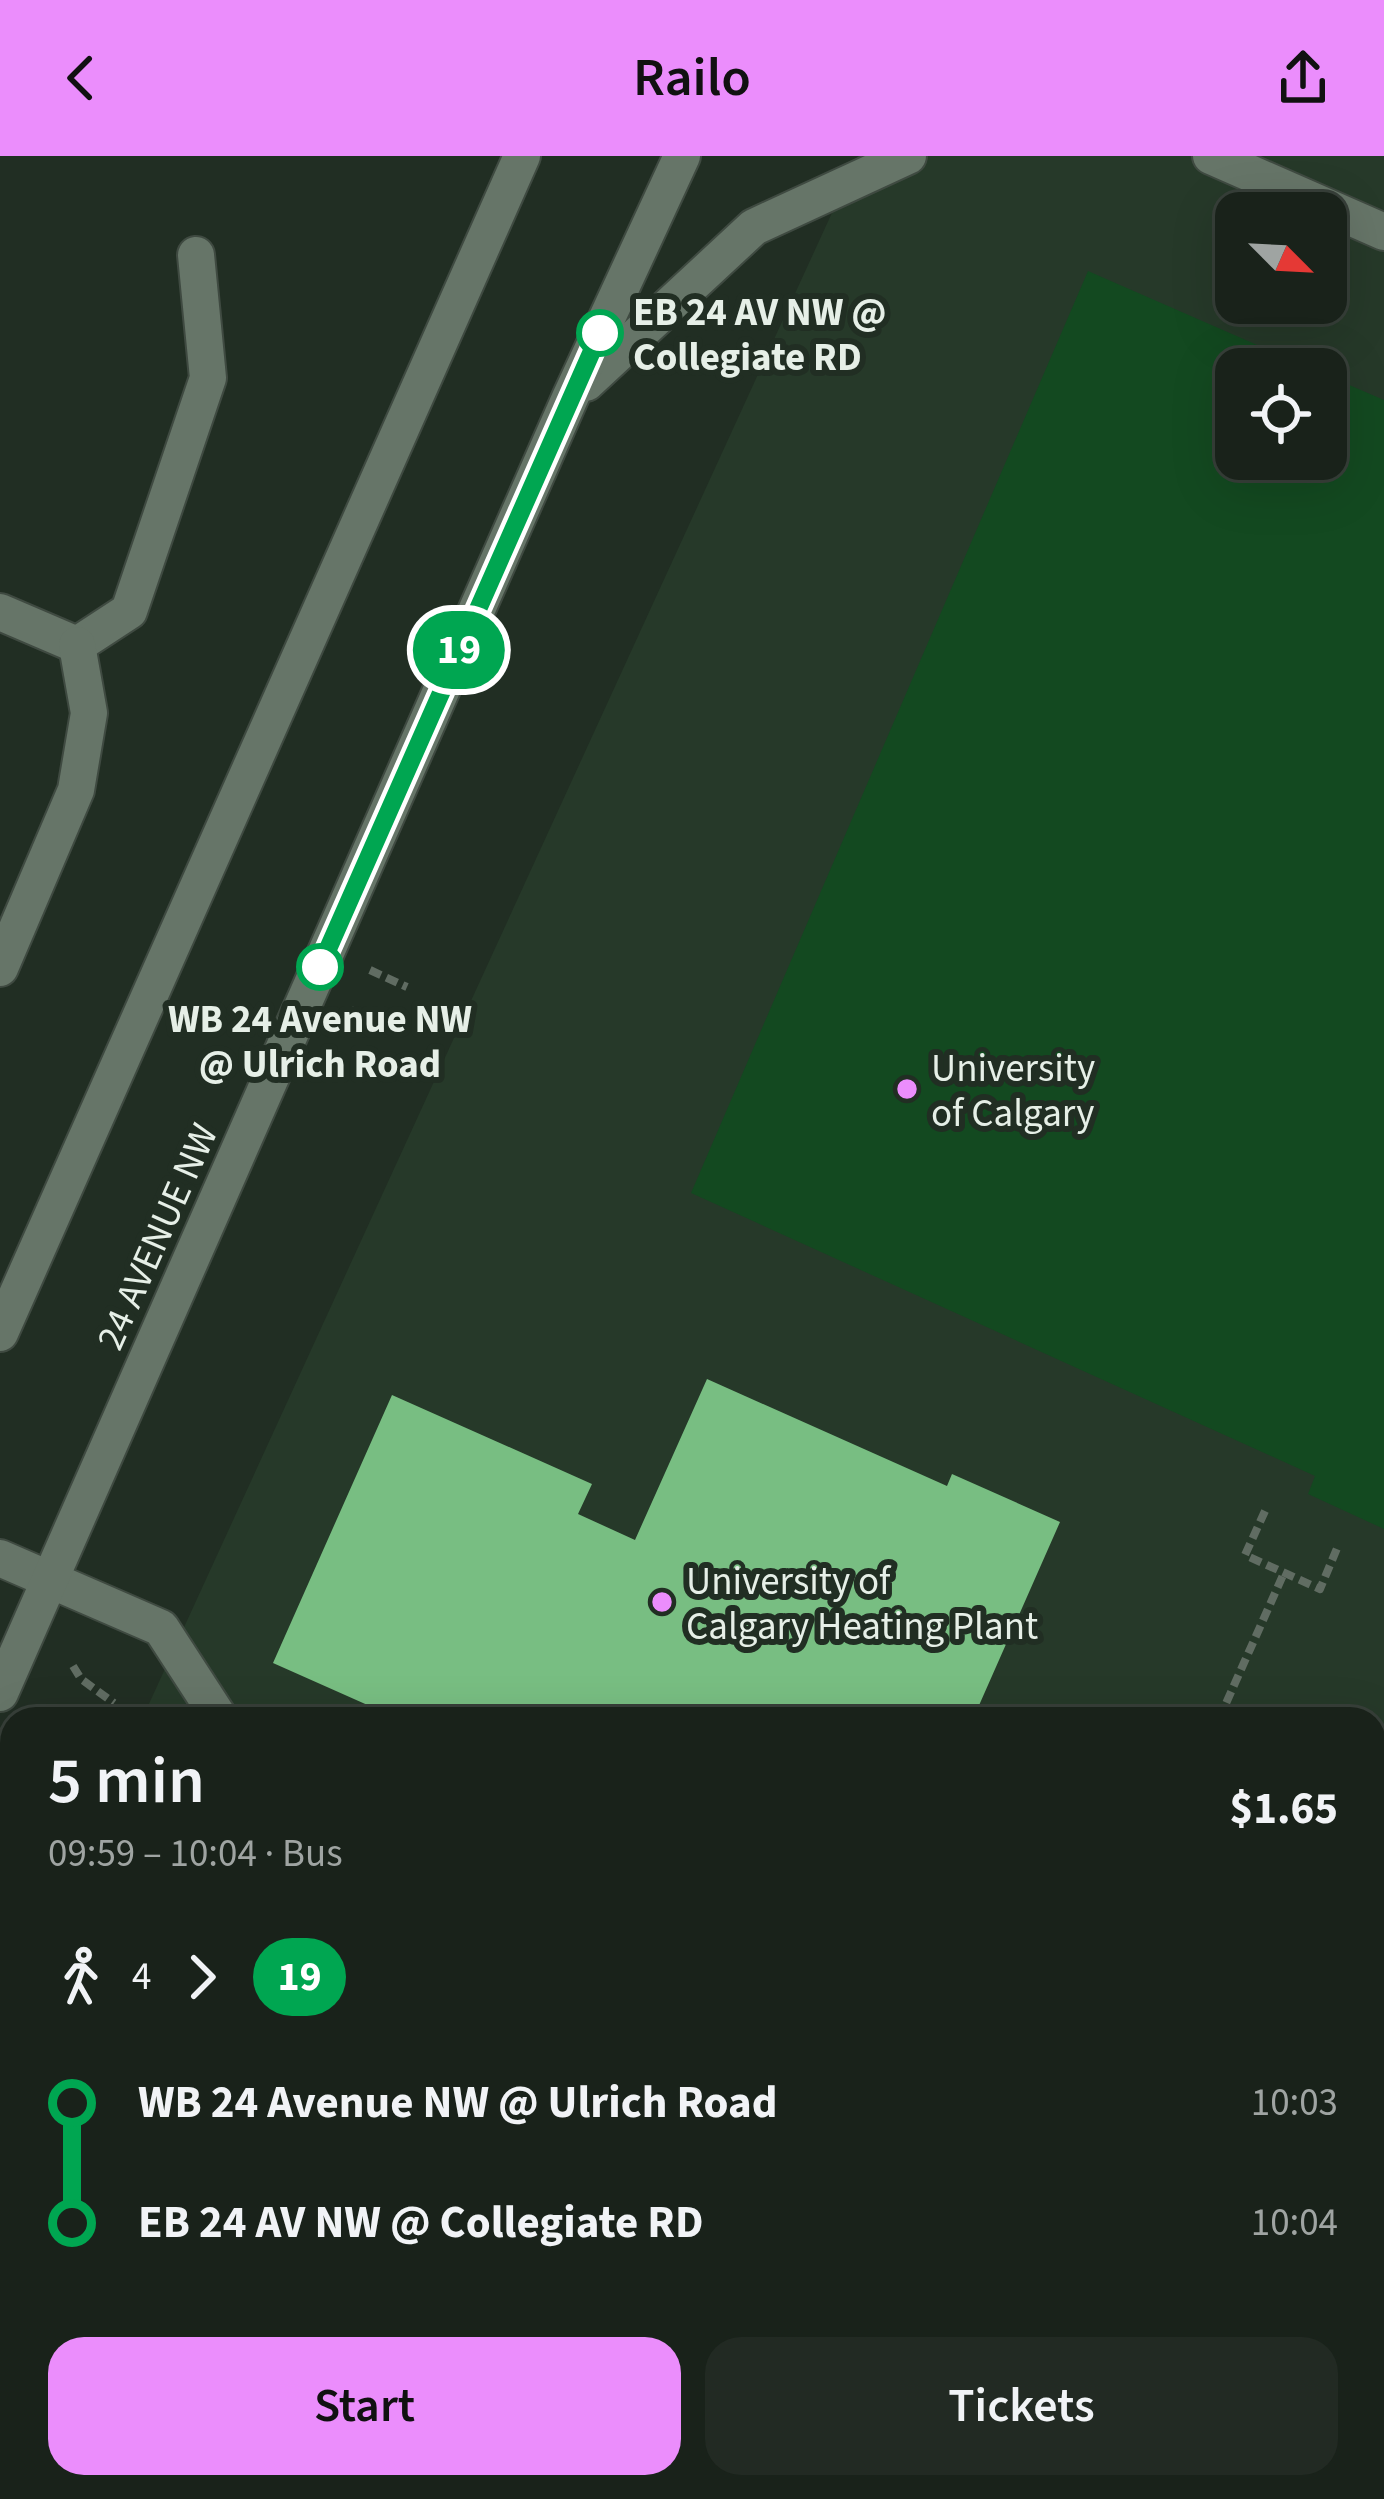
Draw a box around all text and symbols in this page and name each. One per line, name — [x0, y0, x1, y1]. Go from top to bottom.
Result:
text: Railo — [633, 40, 751, 117]
icon: back — [48, 45, 114, 111]
icon: share — [1270, 45, 1336, 111]
north arrow — [1215, 192, 1347, 324]
map controls — [1215, 192, 1347, 480]
place label: EB 24 AV NW @ Collegiate RD — [633, 285, 887, 386]
marker: EB 24 AV NW @ Collegiate RD — [578, 311, 622, 355]
button: locate — [1215, 348, 1347, 480]
line badge: 19 — [405, 611, 513, 689]
text: 19 — [437, 620, 481, 680]
marker: WB 24 Avenue NW @ Ulrich Road — [298, 945, 342, 989]
place label: WB 24 Avenue NW @ Ulrich Road — [168, 992, 472, 1093]
place label: University of Calgary — [931, 1041, 1095, 1142]
marker: University of Calgary — [894, 1076, 920, 1102]
street label: 24 AVENUE NW — [83, 1115, 233, 1359]
place label: University of Calgary Heating Plant — [686, 1554, 1038, 1655]
marker: University of Calgary Heating Plant — [649, 1589, 675, 1615]
text: 5 min — [48, 1734, 205, 1828]
text: $1.65 — [1229, 1777, 1338, 1841]
text: 09:59 – 10:04 · Bus — [48, 1826, 343, 1882]
icon: walk — [48, 1944, 114, 2010]
icon: forward — [169, 1944, 235, 2010]
text: 19 — [277, 1947, 322, 2007]
text: 4 — [132, 1949, 151, 2005]
text: WB 24 Avenue NW @ Ulrich Road — [138, 2071, 778, 2135]
text: 10:03 — [1251, 2075, 1338, 2131]
text: EB 24 AV NW @ Collegiate RD — [138, 2191, 703, 2255]
text: 10:04 — [1251, 2195, 1338, 2251]
button: Start — [48, 2337, 681, 2475]
button: Tickets — [705, 2337, 1338, 2475]

